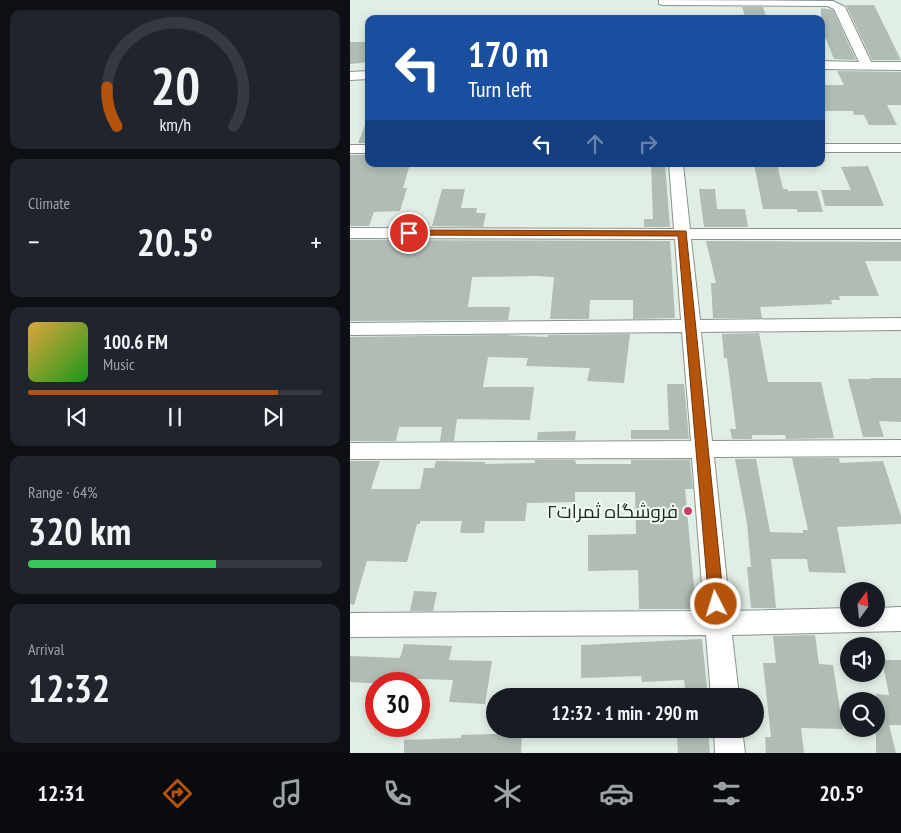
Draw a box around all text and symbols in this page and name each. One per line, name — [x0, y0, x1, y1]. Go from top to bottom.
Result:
text: 170 m — [468, 31, 549, 77]
icon: left — [385, 35, 450, 100]
text: 20 — [150, 52, 200, 119]
text: Turn left — [468, 75, 532, 103]
text: km/h — [159, 113, 191, 136]
icon: left — [528, 130, 556, 158]
icon: ahead — [581, 130, 609, 158]
icon: right — [634, 130, 662, 158]
text: Climate — [28, 193, 70, 213]
pin — [388, 212, 430, 254]
text: 20.5° — [137, 217, 213, 266]
icon: arrive — [395, 219, 423, 247]
text: − — [28, 223, 40, 260]
text: + — [310, 223, 322, 260]
text: 100.6 FM — [103, 330, 168, 354]
text: Music — [103, 354, 135, 374]
icon: previous — [63, 403, 91, 431]
icon: pause — [161, 403, 189, 431]
icon: next — [259, 403, 287, 431]
text: Range · 64% — [28, 482, 97, 502]
place label: فروشگاه ثمرات٢ — [547, 499, 678, 523]
marker: فروشگاه ثمرات٢ — [682, 505, 694, 517]
text: 320 km — [28, 506, 131, 555]
position arrow — [689, 577, 741, 629]
north arrow — [840, 582, 885, 628]
map controls — [840, 582, 885, 737]
button: sound — [840, 637, 885, 682]
text: Arrival — [28, 639, 64, 659]
text: 12:32 — [28, 663, 110, 712]
speed limit sign: 30 — [365, 672, 430, 737]
button: search — [840, 692, 885, 737]
text: 12:32 · 1 min · 290 m — [552, 701, 698, 725]
icon: directions — [160, 776, 195, 811]
icon: music — [270, 776, 305, 811]
icon: phone — [380, 776, 415, 811]
icon: climate — [490, 776, 525, 811]
icon: car — [599, 776, 634, 811]
icon: filters — [709, 776, 744, 811]
text: 12:31 — [37, 779, 85, 807]
text: 20.5° — [819, 779, 864, 807]

